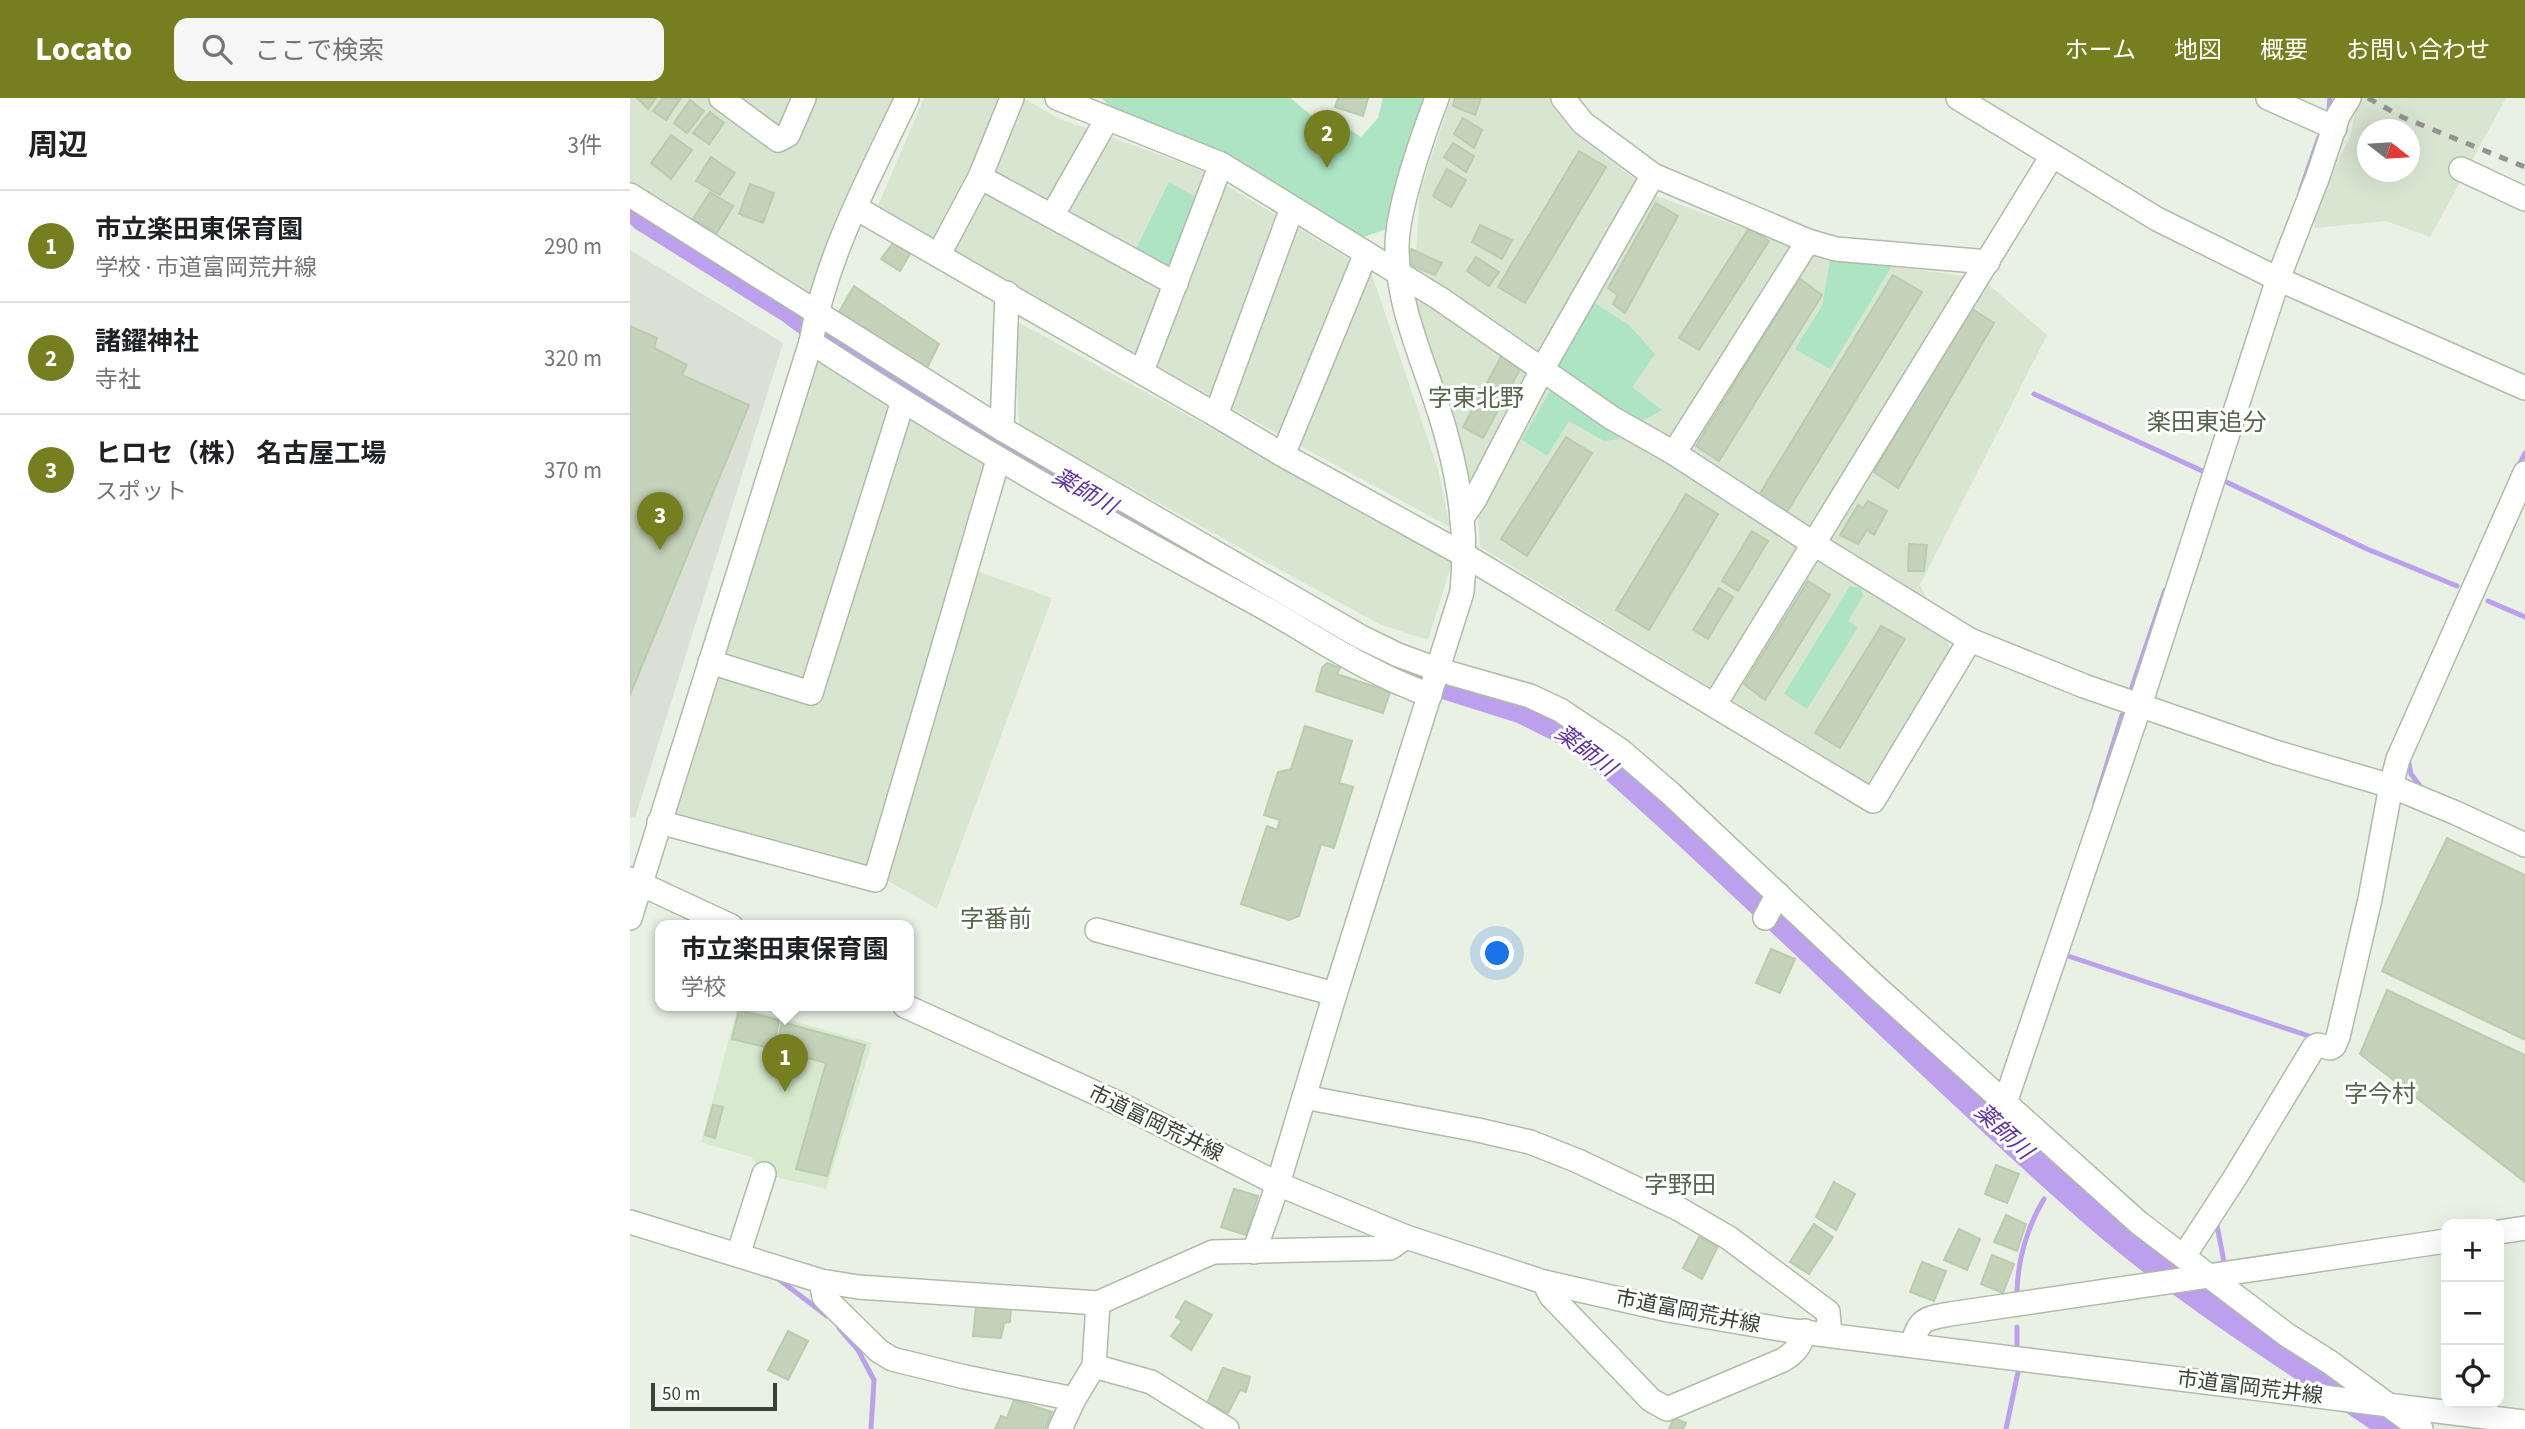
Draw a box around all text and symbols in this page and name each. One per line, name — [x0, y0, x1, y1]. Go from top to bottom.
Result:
search box — [174, 18, 664, 81]
text: Locato — [35, 26, 132, 73]
icon: search — [198, 30, 236, 68]
text: ここで検索 — [254, 32, 384, 69]
text: ホーム — [2065, 33, 2136, 68]
text: 地図 — [2174, 33, 2222, 68]
text: 概要 — [2260, 33, 2308, 68]
text: お問い合わせ — [2346, 33, 2490, 68]
pin: 2 — [1304, 110, 1350, 168]
north arrow — [2357, 119, 2420, 182]
text: 周辺 — [28, 124, 88, 167]
text: 3件 — [568, 129, 602, 162]
text: 市立楽田東保育園 — [95, 211, 303, 248]
text: 1 — [45, 230, 57, 263]
text: 290 m — [544, 230, 602, 263]
text: 学校 · 市道富岡荒井線 — [95, 251, 317, 284]
text: 諸鑃神社 — [95, 323, 199, 360]
text: 2 — [45, 342, 57, 375]
text: 320 m — [544, 342, 602, 375]
text: 寺社 — [95, 363, 141, 396]
district label: 字東北野 — [1428, 381, 1524, 416]
district label: 楽田東追分 — [2147, 405, 2267, 440]
text: ヒロセ（株） 名古屋工場 — [95, 435, 386, 472]
text: 3 — [45, 454, 57, 487]
text: 370 m — [544, 454, 602, 487]
water label: 薬師川 — [1047, 460, 1125, 524]
text: スポット — [95, 475, 187, 508]
pin: 3 — [637, 492, 683, 550]
water label: 薬師川 — [1548, 716, 1626, 786]
district label: 字番前 — [960, 902, 1032, 937]
popup — [655, 920, 914, 1011]
text: 市立楽田東保育園 — [680, 931, 889, 968]
your location — [1480, 936, 1514, 970]
text: 学校 — [680, 971, 726, 1004]
pin: 1 — [762, 1034, 808, 1092]
street label: 市道富岡荒井線 — [1083, 1077, 1229, 1169]
district label: 字今村 — [2344, 1077, 2416, 1112]
water label: 薬師川 — [1967, 1096, 2042, 1169]
district label: 字野田 — [1644, 1168, 1716, 1203]
map controls — [2441, 1219, 2504, 1408]
button: + — [2441, 1219, 2504, 1282]
street label: 市道富岡荒井線 — [1613, 1282, 1763, 1340]
button: − — [2441, 1282, 2504, 1345]
button: locate — [2441, 1345, 2504, 1408]
street label: 市道富岡荒井線 — [2175, 1363, 2325, 1411]
scale bar — [651, 1380, 777, 1412]
text: 50 m — [662, 1381, 700, 1408]

